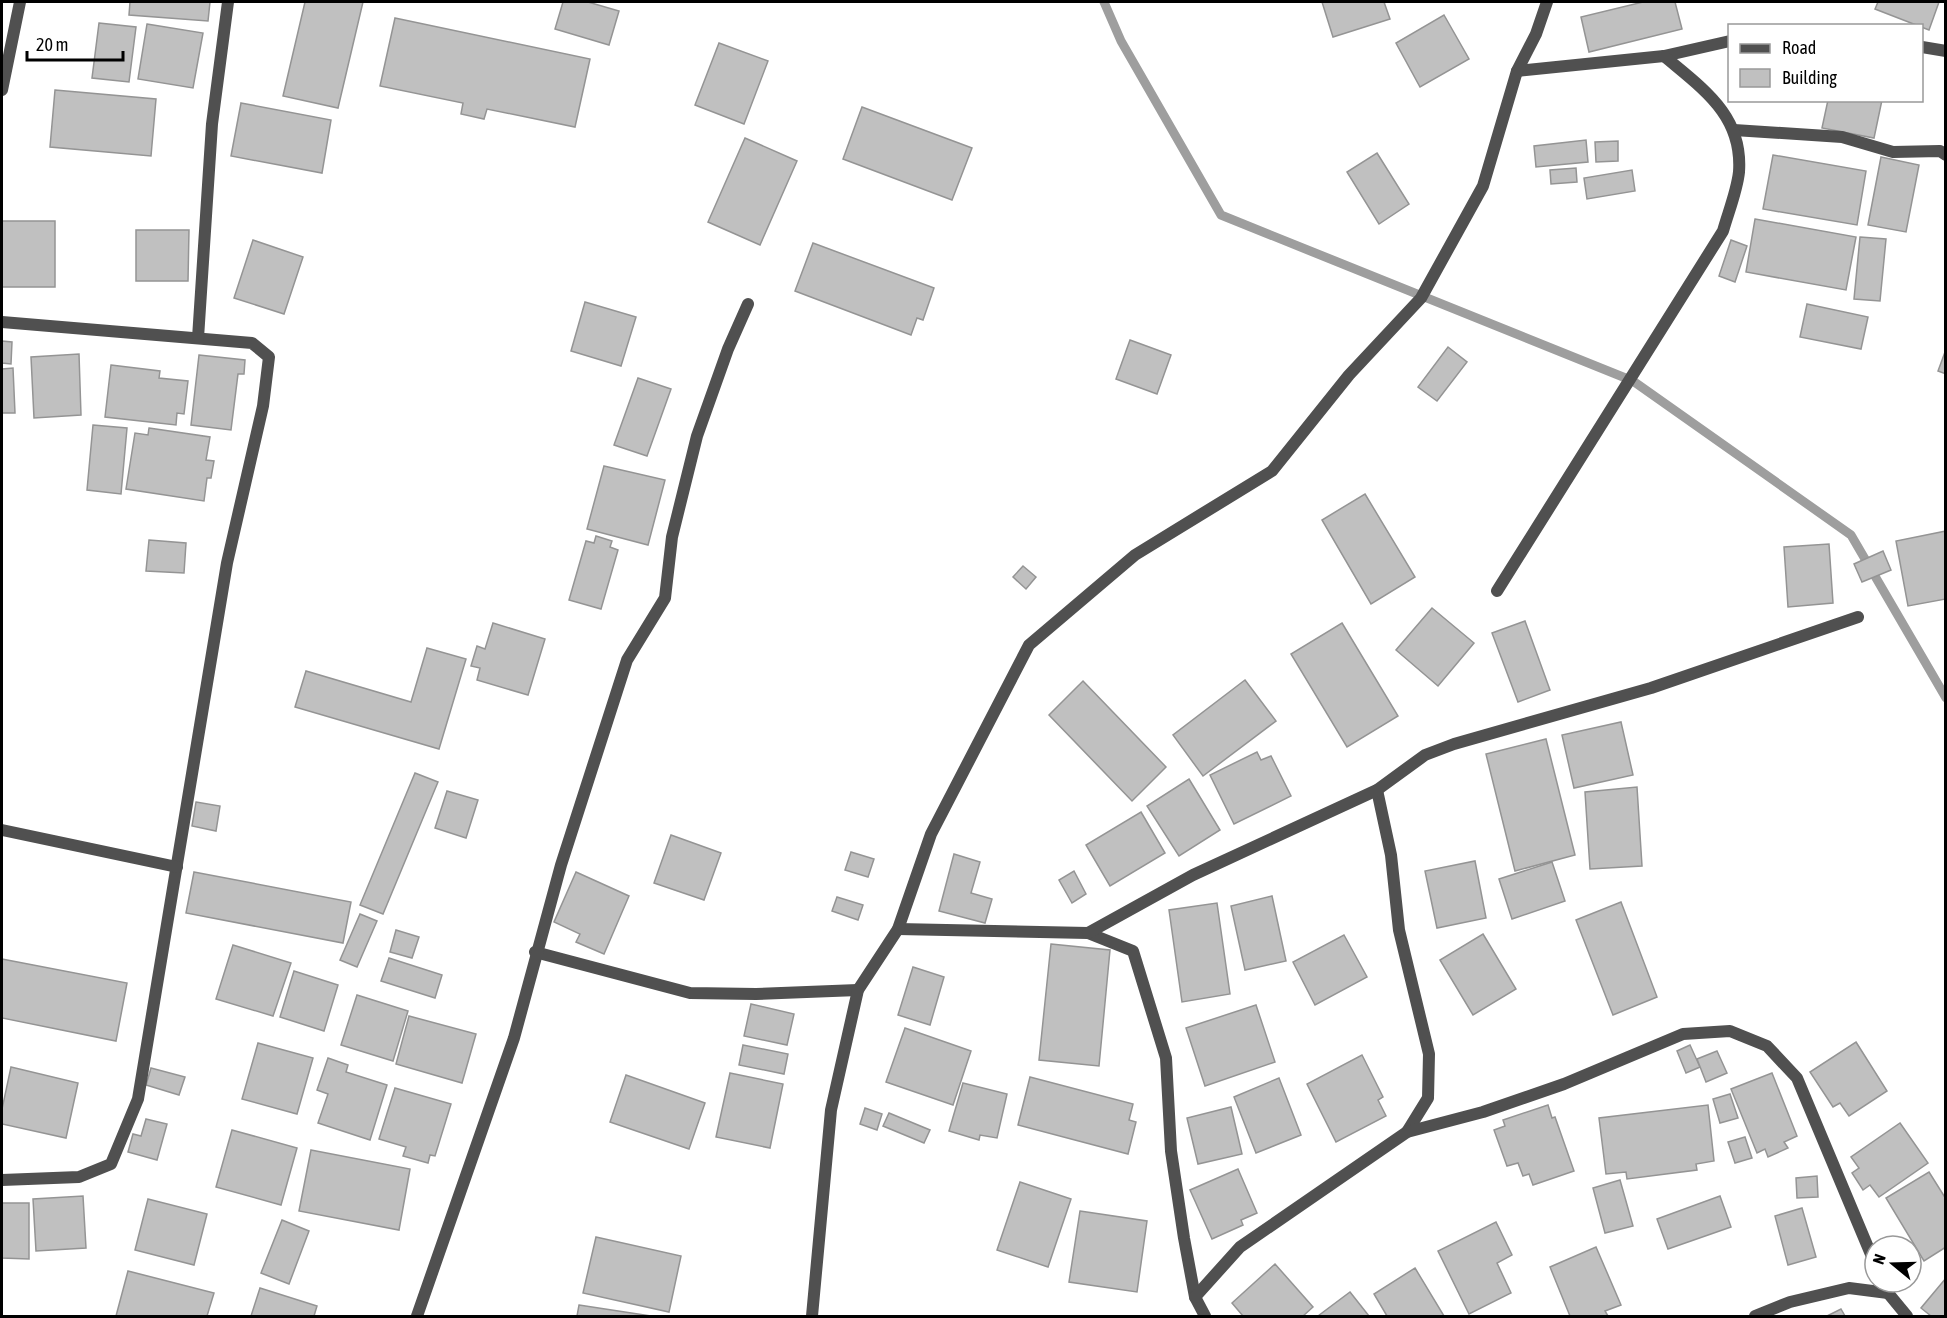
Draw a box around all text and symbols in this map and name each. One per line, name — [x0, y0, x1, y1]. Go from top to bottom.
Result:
scale bar — [27, 24, 123, 62]
legend — [1728, 24, 1923, 102]
text: 20 m — [36, 34, 68, 55]
text: Road — [1782, 37, 1816, 58]
text: Building — [1782, 67, 1837, 88]
north arrow — [1863, 1234, 1923, 1294]
text: N — [1869, 1252, 1889, 1267]

